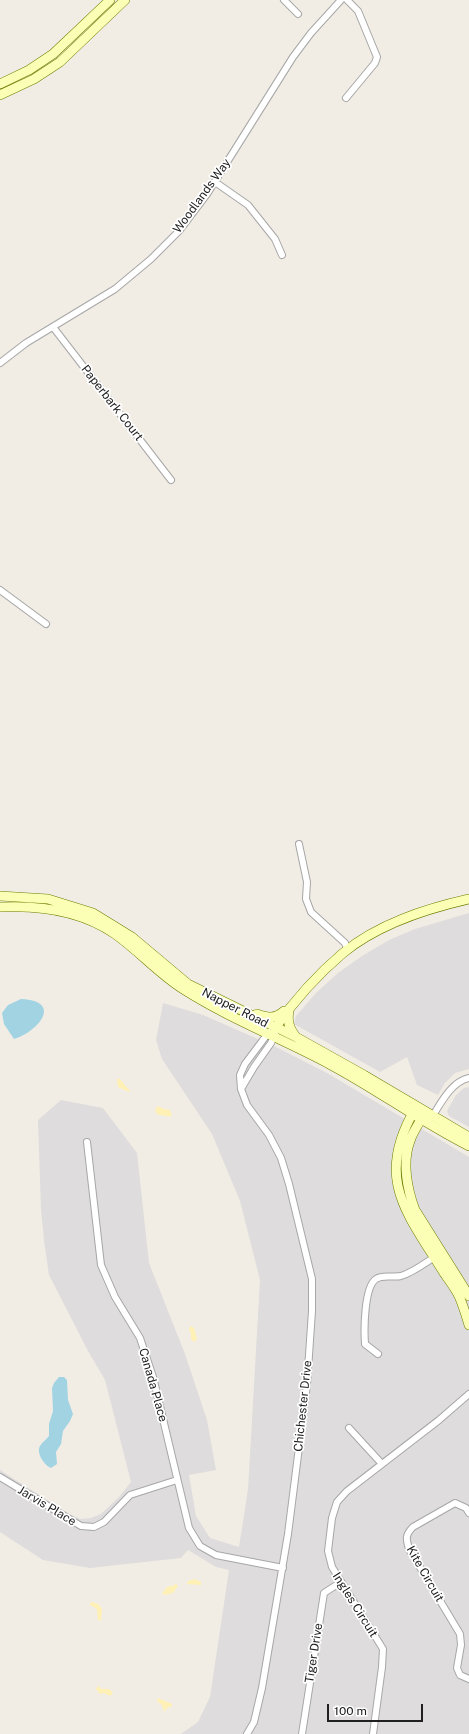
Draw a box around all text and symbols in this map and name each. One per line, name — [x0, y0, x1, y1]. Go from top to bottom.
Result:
street label: Woodlands Way — [170, 156, 234, 236]
street label: Paperbark Court — [78, 362, 146, 444]
street label: Napper Road — [199, 985, 271, 1031]
street label: Canada Place — [136, 1346, 170, 1424]
street label: Chichester Drive — [291, 1360, 315, 1452]
street label: Jarvis Place — [15, 1483, 79, 1529]
street label: Kite Circuit — [403, 1543, 447, 1605]
street label: Ingles Circuit — [329, 1570, 381, 1640]
street label: Tiger Drive — [302, 1622, 326, 1684]
scale bar — [329, 1696, 425, 1722]
text: 100 m — [334, 1704, 367, 1718]

